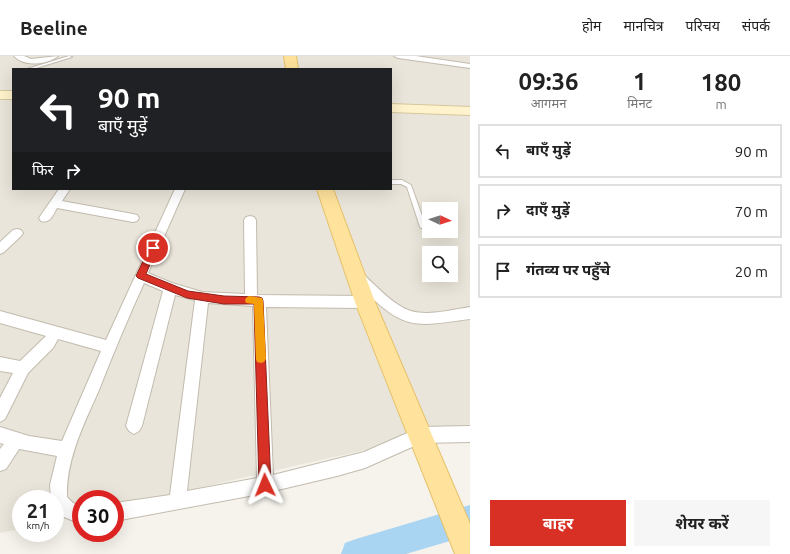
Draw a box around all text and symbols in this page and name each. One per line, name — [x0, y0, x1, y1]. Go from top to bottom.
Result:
text: Beeline — [20, 17, 88, 39]
text: होम — [582, 18, 601, 34]
text: मानचित्र — [623, 18, 664, 34]
text: परिचय — [686, 18, 720, 34]
text: संपर्क — [742, 18, 770, 34]
text: 09:36 — [519, 68, 579, 95]
text: 1 — [633, 68, 646, 95]
text: 180 — [701, 69, 741, 96]
text: 90 m — [98, 82, 160, 113]
icon: left — [32, 84, 84, 136]
text: आगमन — [531, 96, 566, 110]
text: मिनट — [627, 96, 652, 110]
text: m — [715, 97, 727, 111]
text: बाएँ मुड़ें — [98, 115, 147, 135]
icon: left — [492, 140, 514, 162]
text: बाएँ मुड़ें — [526, 141, 571, 158]
text: 90 m — [735, 143, 768, 160]
icon: right — [62, 160, 84, 182]
text: फिर — [32, 161, 54, 178]
icon: right — [492, 200, 514, 222]
text: दाएँ मुड़ें — [526, 201, 570, 218]
north arrow — [422, 202, 458, 238]
map controls — [422, 202, 458, 282]
text: 70 m — [735, 203, 768, 220]
pin — [136, 231, 170, 265]
icon: arrive — [142, 237, 164, 259]
button: search — [422, 246, 458, 282]
icon: arrive — [492, 260, 514, 282]
text: गंतव्य पर पहुँचे — [526, 261, 610, 278]
text: 20 m — [735, 263, 768, 280]
position arrow — [244, 464, 286, 506]
speed limit sign: 30 — [72, 490, 124, 542]
text: 21 — [27, 499, 49, 522]
button: बाहर — [490, 500, 626, 546]
button: शेयर करें — [634, 500, 770, 546]
text: km/h — [26, 520, 50, 531]

